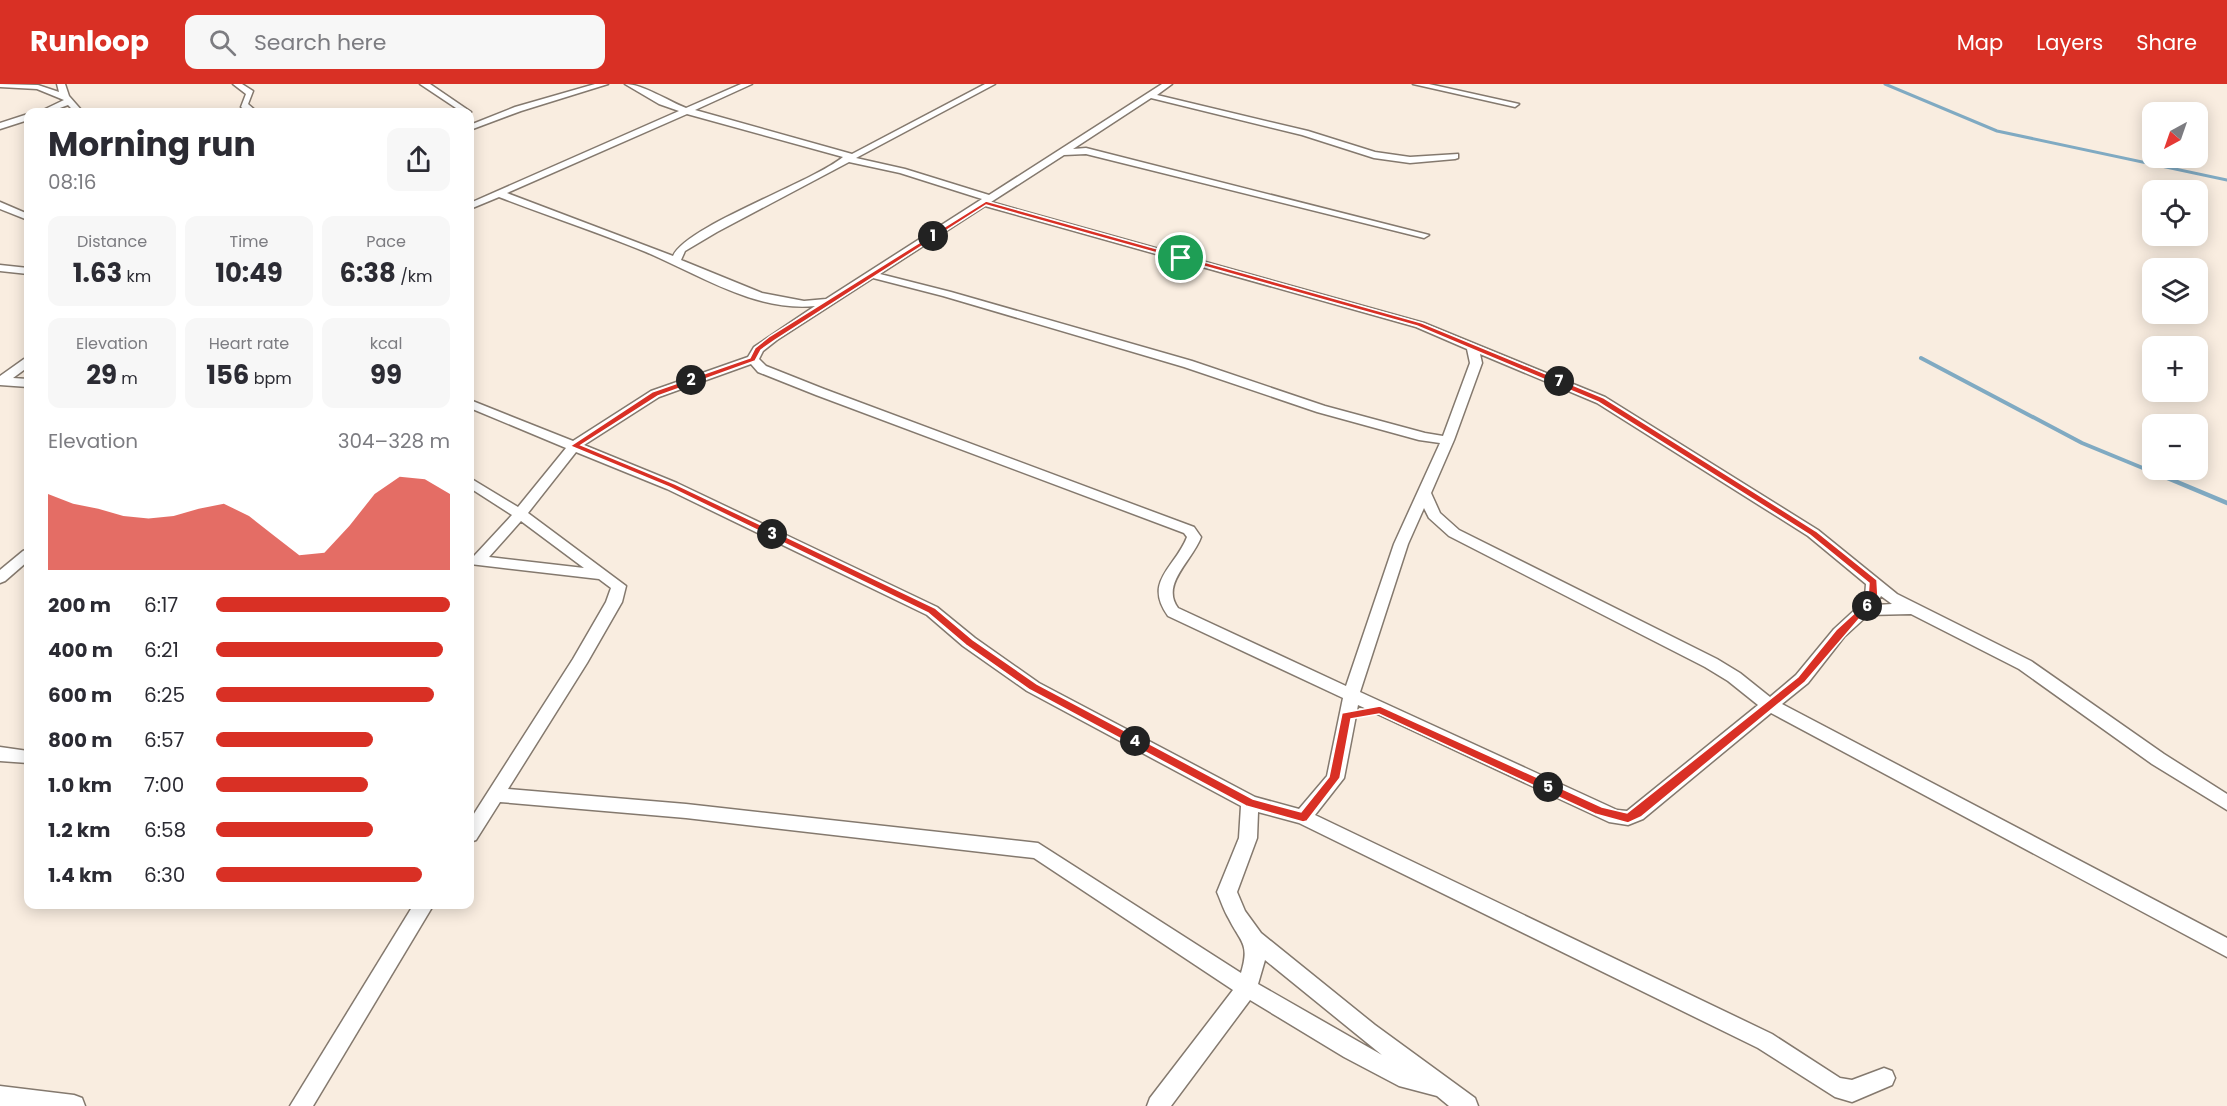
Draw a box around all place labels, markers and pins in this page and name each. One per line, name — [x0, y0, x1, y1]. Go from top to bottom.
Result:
pin: 1 — [918, 221, 948, 251]
pin — [1155, 232, 1206, 283]
pin: 2 — [676, 365, 706, 395]
pin: 7 — [1544, 366, 1574, 396]
pin: 3 — [757, 519, 787, 549]
pin: 6 — [1852, 591, 1882, 621]
pin: 4 — [1120, 726, 1150, 756]
pin: 5 — [1533, 772, 1563, 802]

